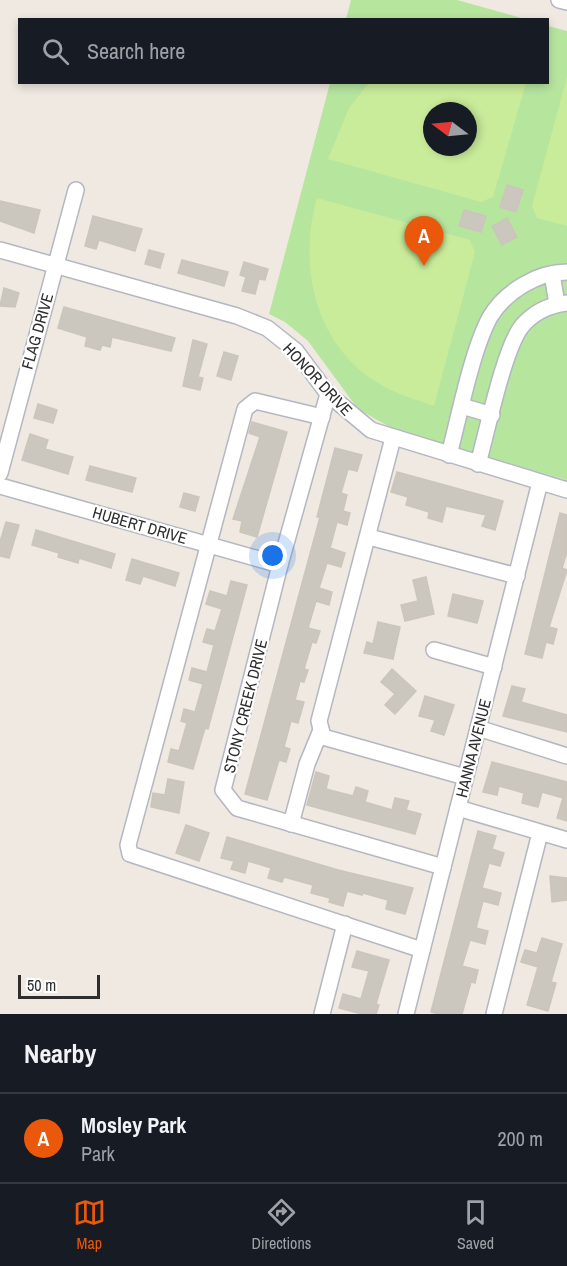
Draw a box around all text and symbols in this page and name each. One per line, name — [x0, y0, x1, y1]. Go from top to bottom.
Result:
search box — [18, 18, 549, 84]
icon: search — [39, 35, 72, 68]
text: Search here — [87, 36, 185, 66]
north arrow — [423, 102, 477, 156]
pin: A — [404, 216, 444, 266]
street label: FLAG DRIVE — [16, 290, 58, 372]
street label: HONOR DRIVE — [278, 338, 358, 420]
street label: HUBERT DRIVE — [90, 501, 190, 549]
your location — [258, 541, 287, 570]
street label: STONY CREEK DRIVE — [218, 637, 272, 775]
street label: HANNA AVENUE — [450, 696, 496, 800]
scale bar — [18, 972, 100, 1000]
text: 50 m — [27, 974, 56, 996]
text: Nearby — [24, 1036, 96, 1071]
text: Mosley Park — [81, 1110, 186, 1140]
text: A — [38, 1125, 49, 1152]
text: 200 m — [497, 1125, 543, 1152]
text: Park — [81, 1140, 115, 1167]
tab: Map — [73, 1196, 106, 1254]
tab: Directions — [251, 1196, 311, 1254]
tab: Saved — [457, 1196, 494, 1254]

